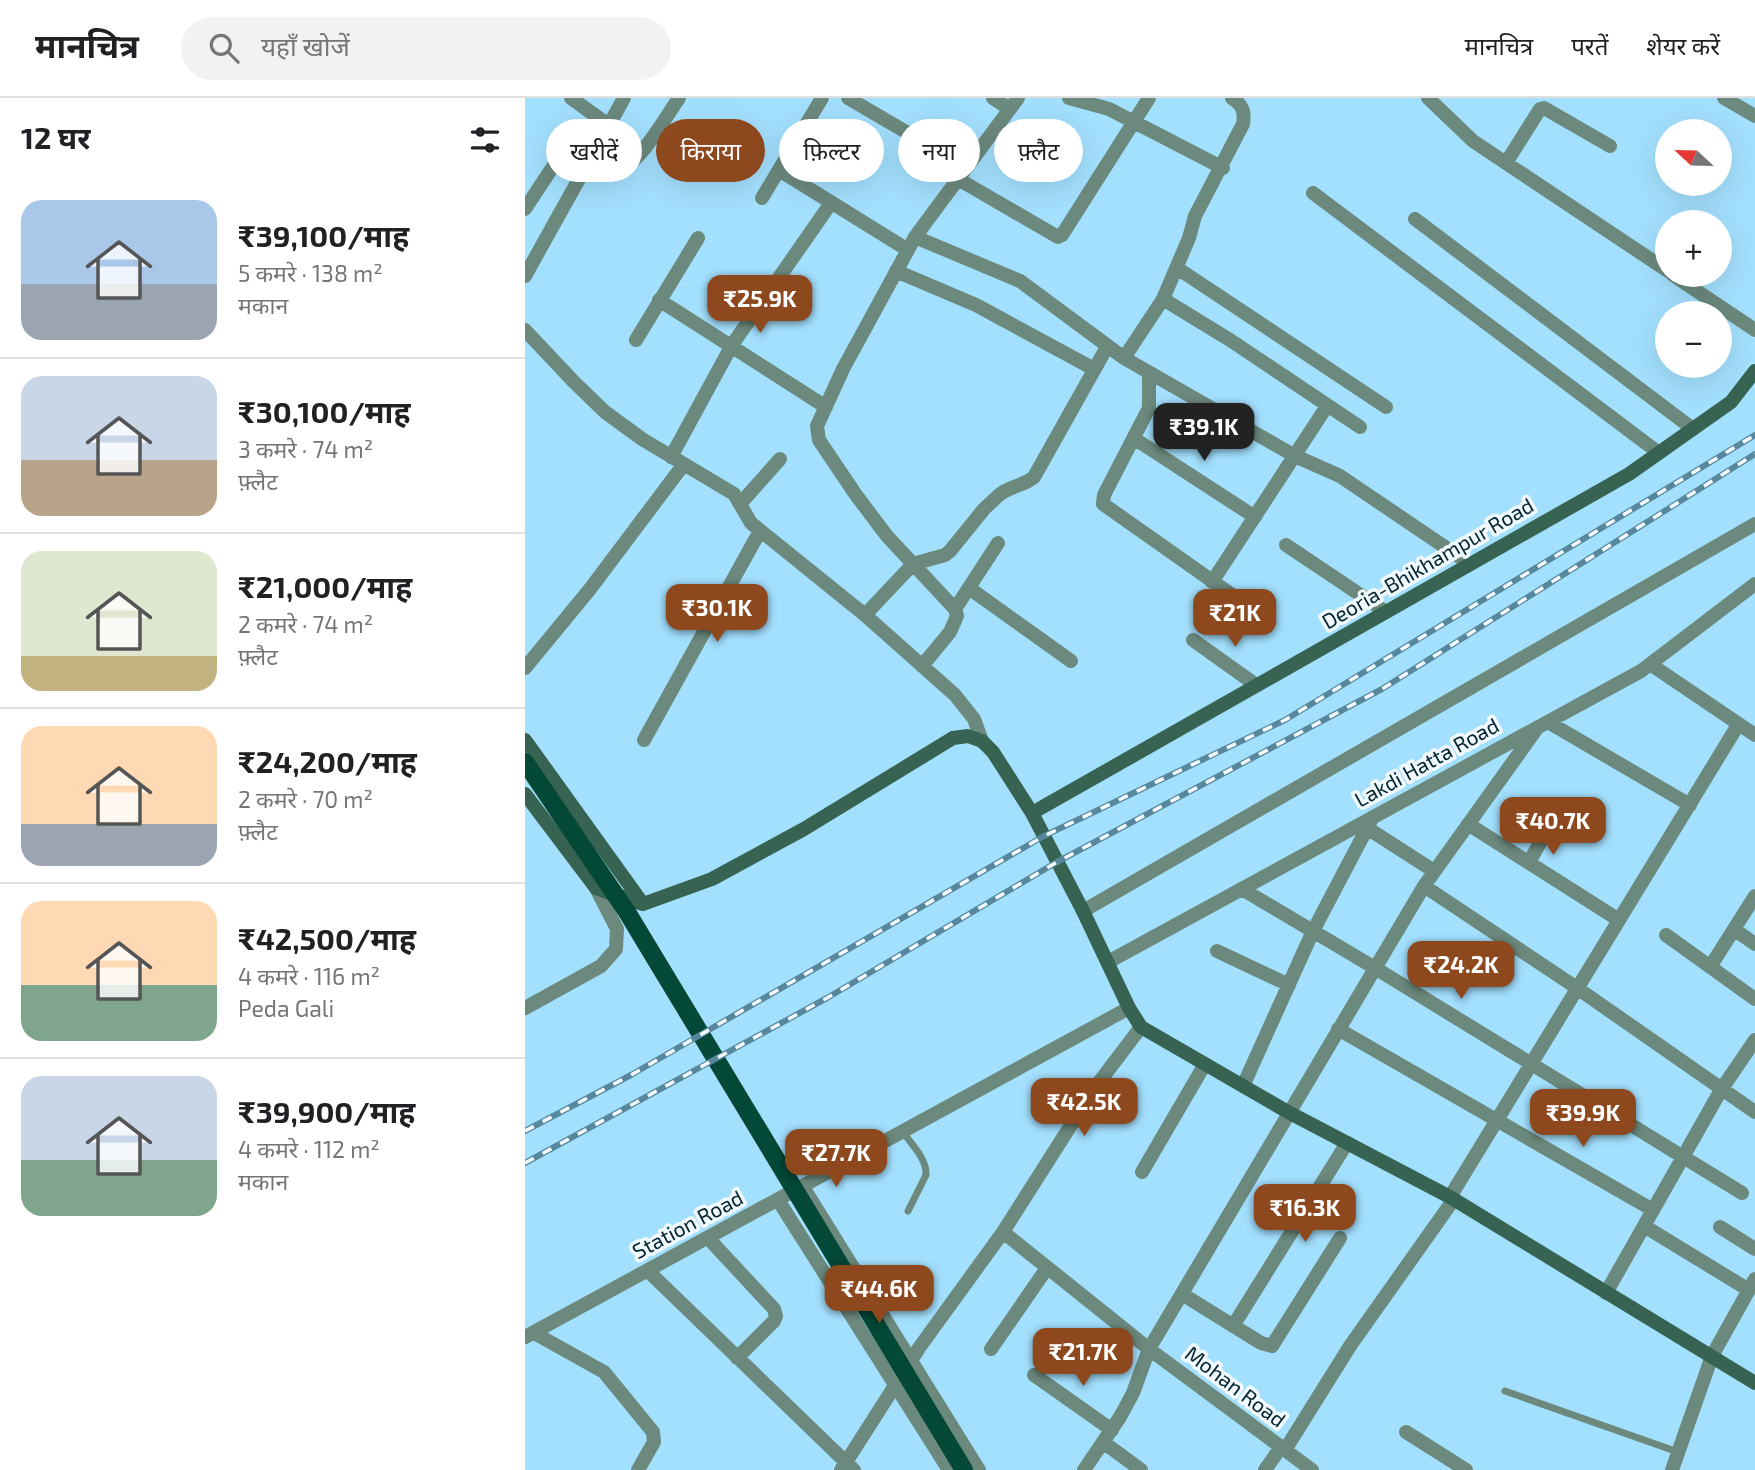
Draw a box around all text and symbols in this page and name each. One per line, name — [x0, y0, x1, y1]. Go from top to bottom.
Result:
search box — [181, 17, 671, 80]
text: मानचित्र — [35, 25, 139, 65]
icon: search — [205, 29, 243, 67]
text: यहाँ खोजें — [261, 30, 350, 61]
text: मानचित्र — [1465, 31, 1533, 60]
text: परतें — [1571, 31, 1608, 60]
text: शेयर करें — [1646, 31, 1720, 60]
text: 12 घर — [21, 119, 91, 155]
chip: खरीदें — [546, 119, 642, 182]
chip: किराया — [656, 119, 765, 182]
chip: फ़िल्टर — [779, 119, 884, 182]
chip: नया — [898, 119, 980, 182]
chip: फ़्लैट — [994, 119, 1083, 182]
north arrow — [1655, 119, 1733, 196]
map controls — [1655, 119, 1732, 378]
icon: filters — [466, 121, 504, 159]
button: + — [1655, 210, 1732, 287]
text: ₹39,100/माह — [238, 217, 409, 253]
icon: home — [77, 228, 161, 312]
text: 5 कमरे · 138 m² — [238, 259, 383, 287]
pin: ₹25.9K — [703, 275, 817, 335]
text: ₹25.9K — [723, 284, 797, 312]
text: मकान — [238, 291, 288, 319]
button: − — [1655, 301, 1732, 378]
text: ₹30,100/माह — [238, 393, 410, 429]
icon: home — [77, 404, 161, 488]
pin: ₹39.1K — [1147, 404, 1261, 463]
text: ₹39.1K — [1169, 412, 1239, 440]
text: 3 कमरे · 74 m² — [238, 435, 373, 463]
text: फ़्लैट — [238, 467, 278, 495]
street label: Deoria-Bhikhampur Road — [1317, 492, 1537, 634]
text: ₹21,000/माह — [238, 568, 412, 604]
icon: home — [77, 579, 161, 663]
pin: ₹30.1K — [660, 584, 774, 644]
pin: ₹21K — [1194, 589, 1276, 649]
text: ₹30.1K — [682, 593, 752, 621]
text: ₹21K — [1209, 598, 1261, 626]
text: 2 कमरे · 74 m² — [238, 610, 373, 638]
text: फ़्लैट — [238, 642, 278, 670]
street label: Lakdi Hatta Road — [1350, 712, 1503, 812]
text: ₹24,200/माह — [238, 743, 417, 779]
icon: home — [77, 754, 161, 838]
text: 2 कमरे · 70 m² — [238, 785, 373, 813]
pin: ₹40.7K — [1496, 798, 1610, 857]
text: ₹40.7K — [1516, 806, 1590, 834]
text: फ़्लैट — [238, 817, 278, 845]
text: ₹42,500/माह — [238, 920, 416, 956]
icon: home — [77, 929, 161, 1013]
pin: ₹24.2K — [1404, 942, 1518, 1001]
text: ₹24.2K — [1423, 950, 1499, 978]
text: 4 कमरे · 116 m² — [238, 962, 380, 990]
text: Peda Gali — [238, 994, 334, 1022]
pin: ₹42.5K — [1027, 1079, 1141, 1138]
text: ₹42.5K — [1047, 1087, 1121, 1115]
pin: ₹39.9K — [1526, 1090, 1640, 1149]
text: ₹39,900/माह — [238, 1093, 415, 1129]
text: ₹39.9K — [1546, 1098, 1620, 1126]
icon: home — [77, 1104, 161, 1188]
pin: ₹27.7K — [779, 1130, 893, 1189]
text: 4 कमरे · 112 m² — [238, 1135, 380, 1163]
text: ₹27.7K — [801, 1138, 871, 1166]
text: मकान — [238, 1167, 288, 1195]
street label: Station Road — [628, 1184, 747, 1263]
pin: ₹16.3K — [1248, 1184, 1362, 1244]
text: ₹16.3K — [1270, 1193, 1340, 1221]
pin: ₹44.6K — [822, 1266, 936, 1325]
text: ₹44.6K — [841, 1274, 917, 1302]
pin: ₹21.7K — [1026, 1328, 1140, 1388]
text: ₹21.7K — [1049, 1337, 1117, 1365]
street label: Mohan Road — [1181, 1340, 1291, 1432]

